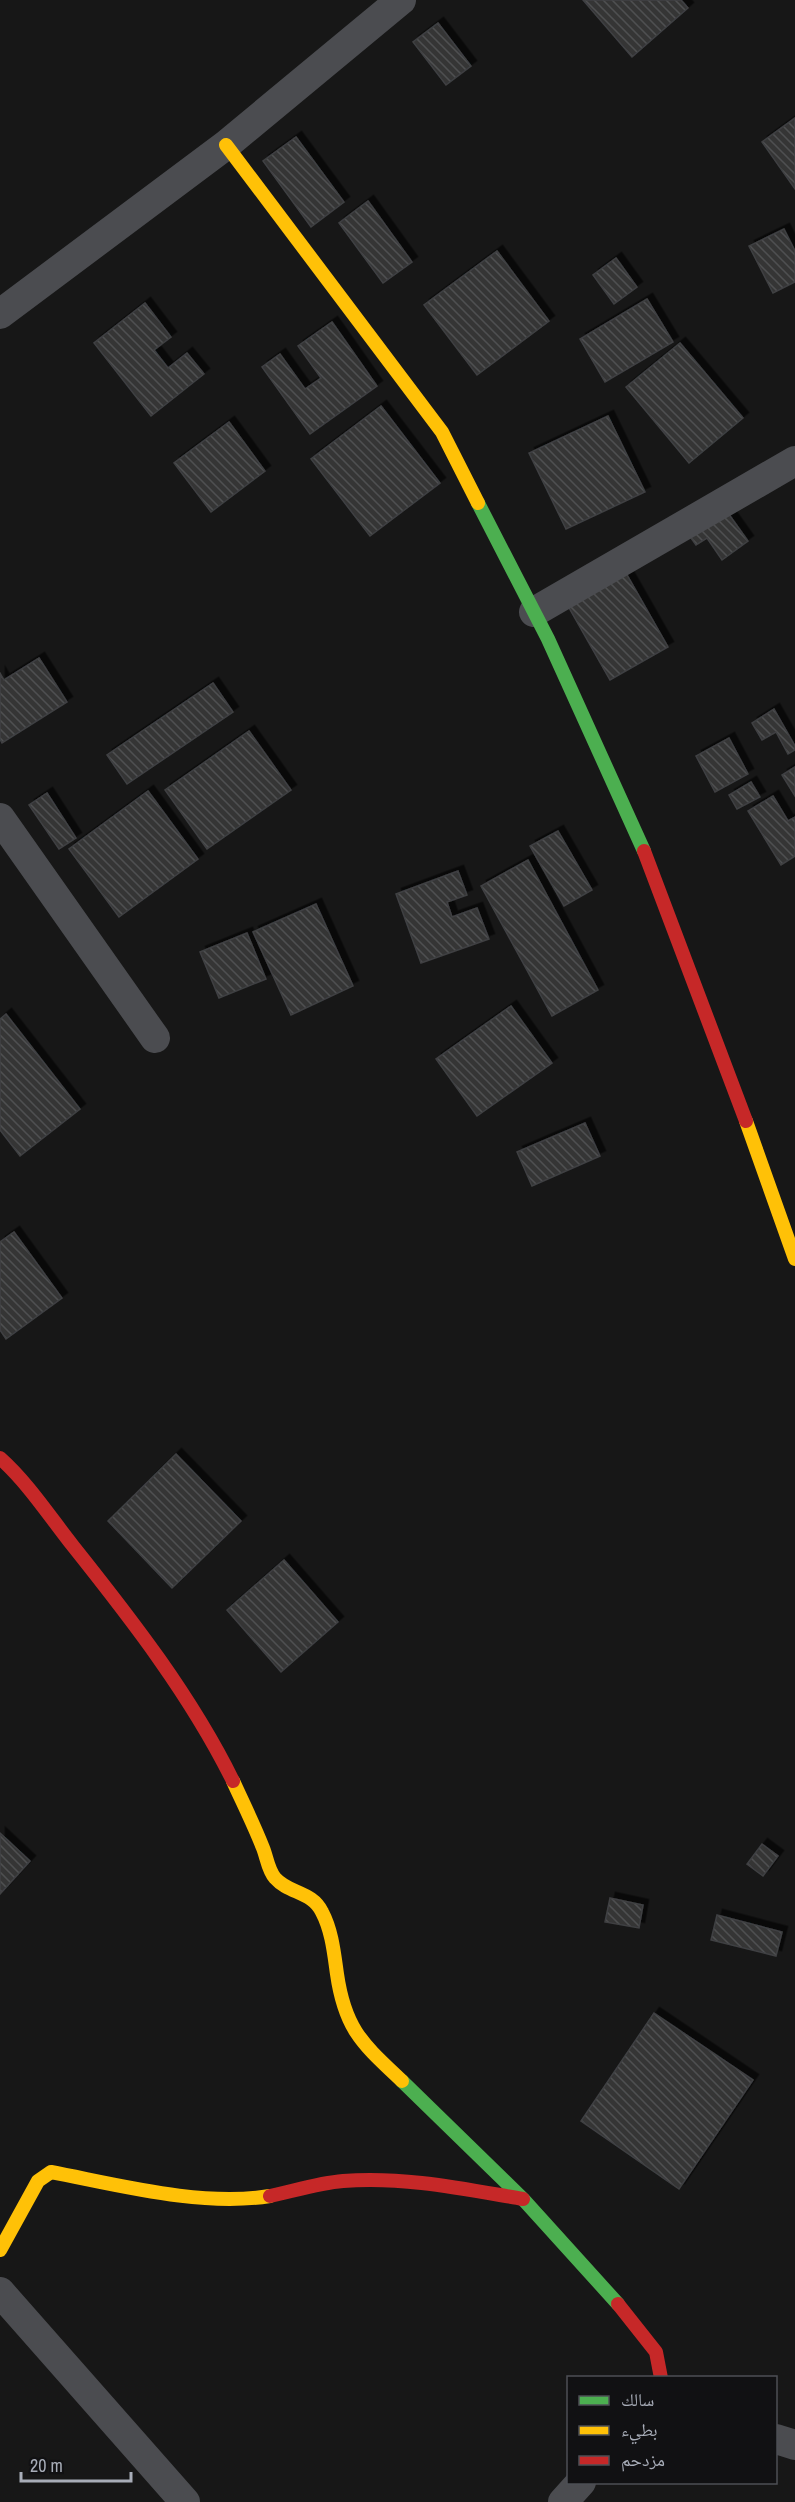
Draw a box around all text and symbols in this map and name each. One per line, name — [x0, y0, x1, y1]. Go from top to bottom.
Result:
legend — [567, 2376, 777, 2484]
text: سالك — [621, 2387, 654, 2412]
text: بطيء — [621, 2417, 658, 2445]
scale bar — [21, 2445, 130, 2483]
text: مزدحم — [621, 2447, 665, 2472]
text: 20 m — [30, 2453, 63, 2478]

